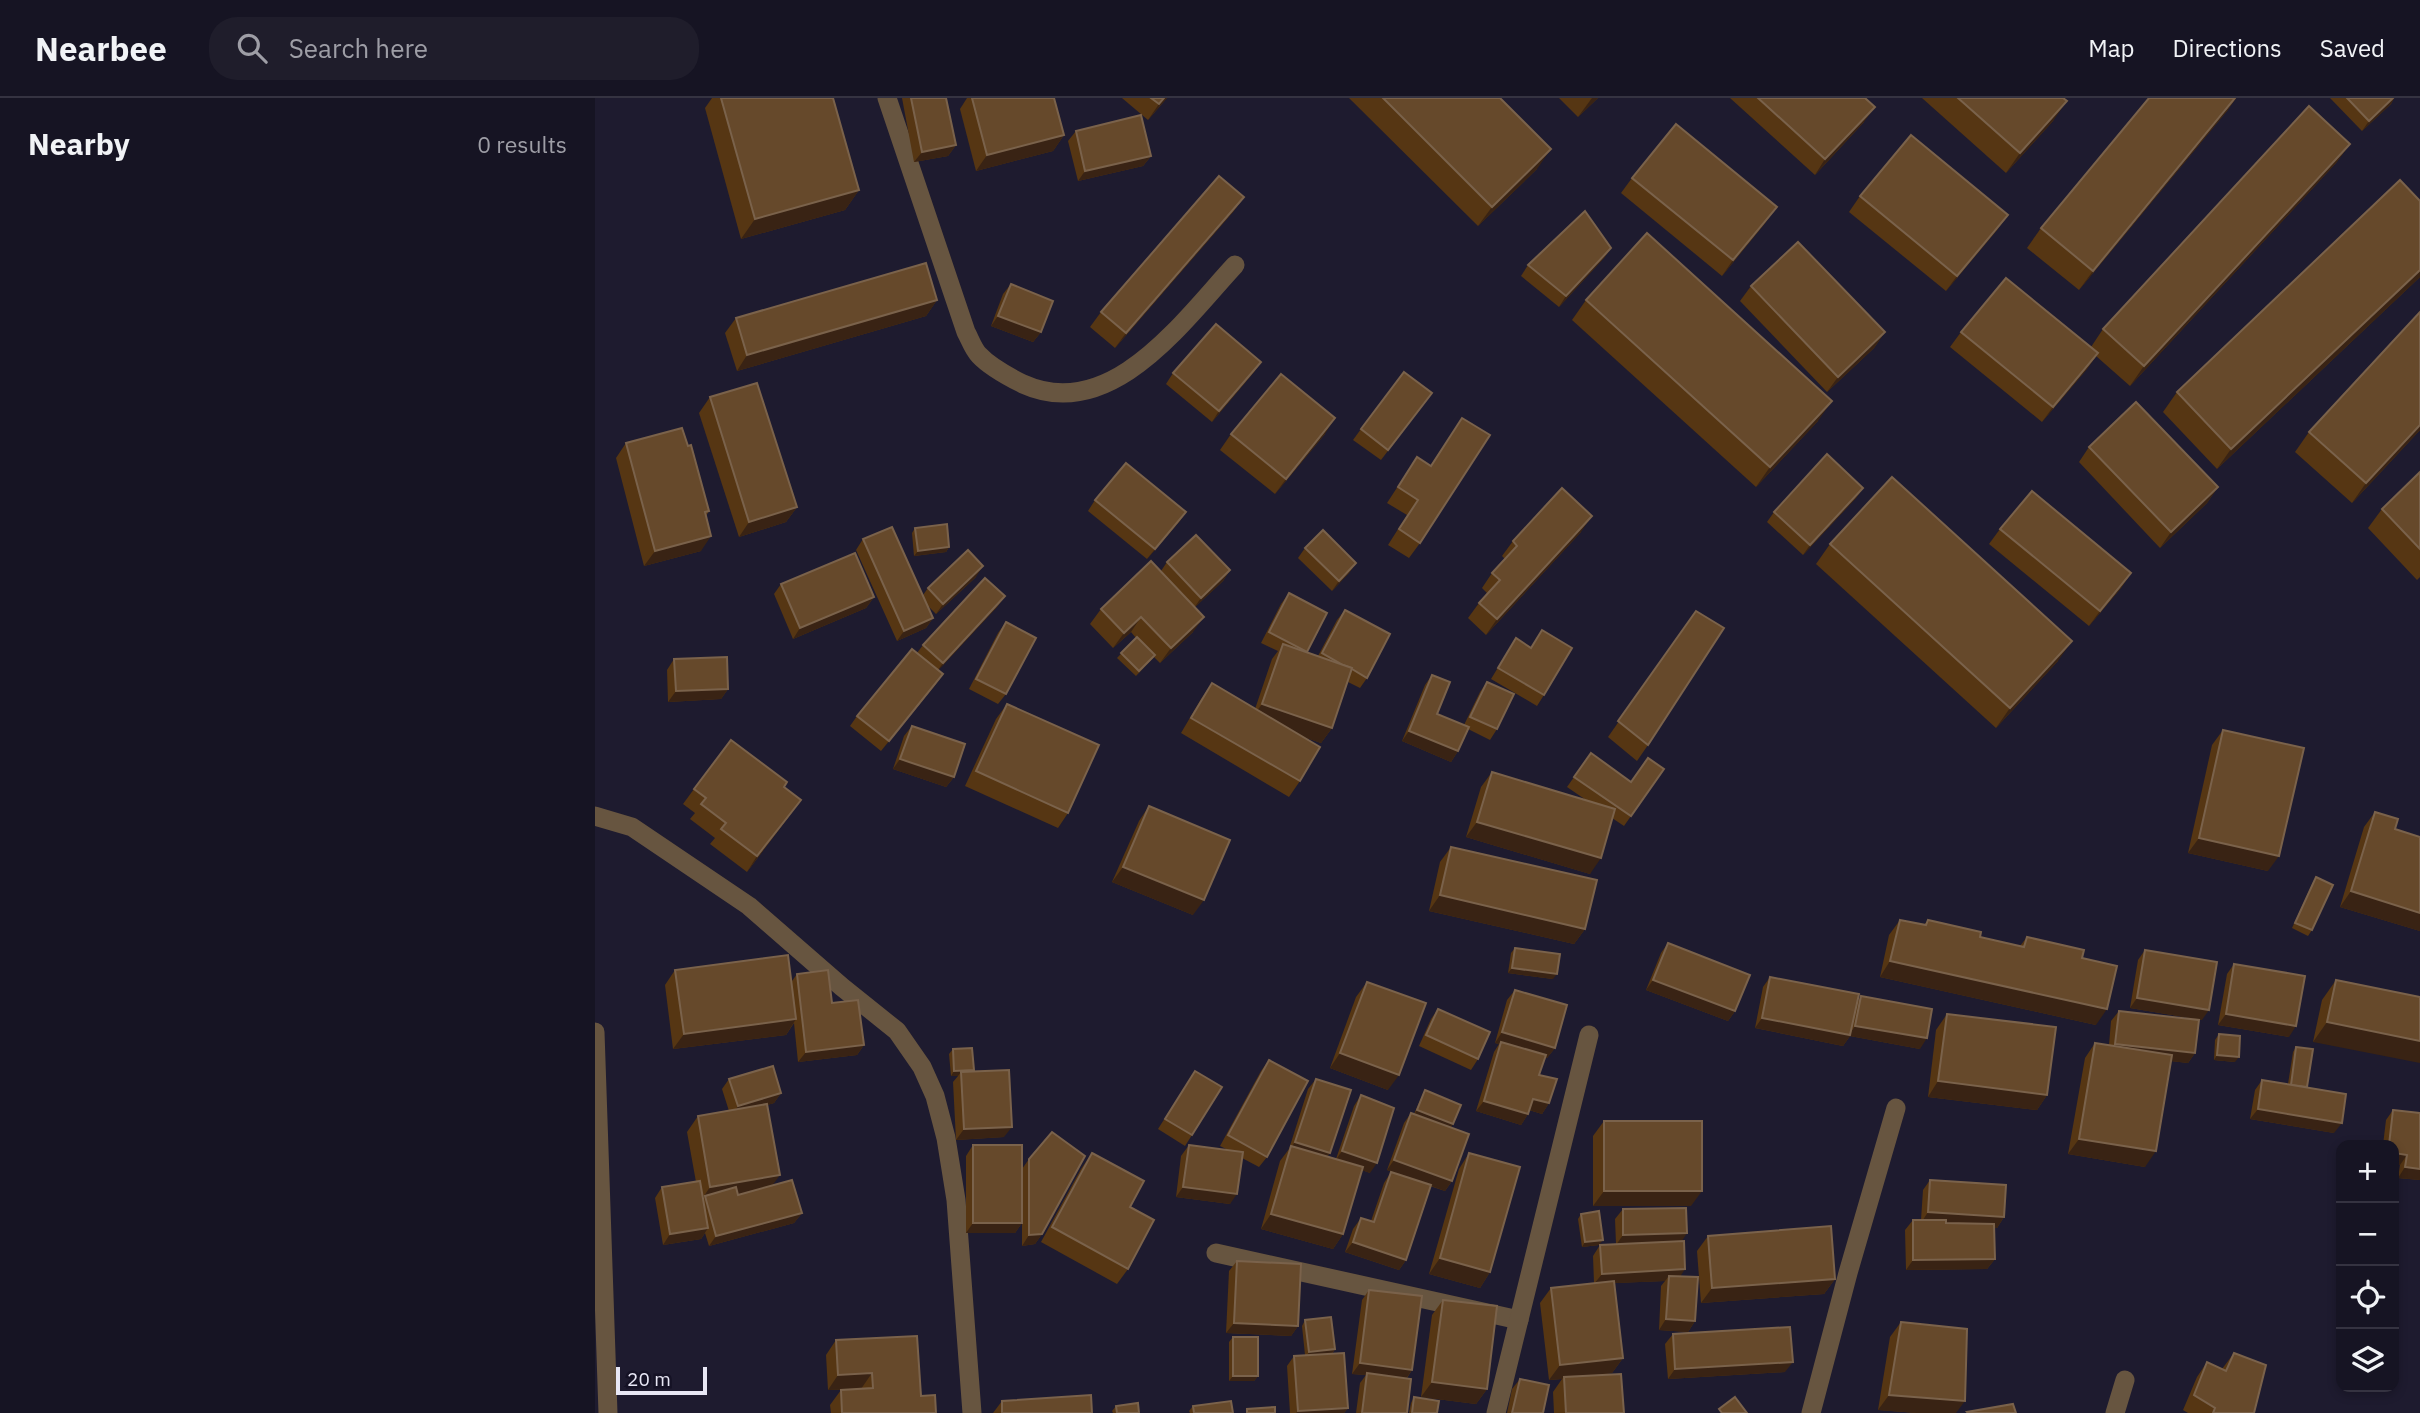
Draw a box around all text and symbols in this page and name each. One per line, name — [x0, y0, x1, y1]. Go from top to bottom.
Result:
search box — [209, 17, 699, 80]
text: Nearbee — [35, 27, 167, 70]
icon: search — [233, 29, 271, 67]
text: Search here — [289, 31, 428, 65]
text: Map — [2088, 32, 2134, 64]
text: Directions — [2172, 32, 2282, 64]
text: Saved — [2320, 32, 2385, 64]
text: Nearby — [28, 124, 130, 163]
text: 0 results — [477, 129, 567, 159]
map controls — [2336, 1140, 2399, 1392]
button: + — [2336, 1140, 2399, 1203]
button: − — [2336, 1203, 2399, 1266]
button: locate — [2336, 1266, 2399, 1329]
button: layers — [2336, 1329, 2399, 1392]
scale bar — [616, 1364, 707, 1396]
text: 20 m — [627, 1367, 671, 1391]

